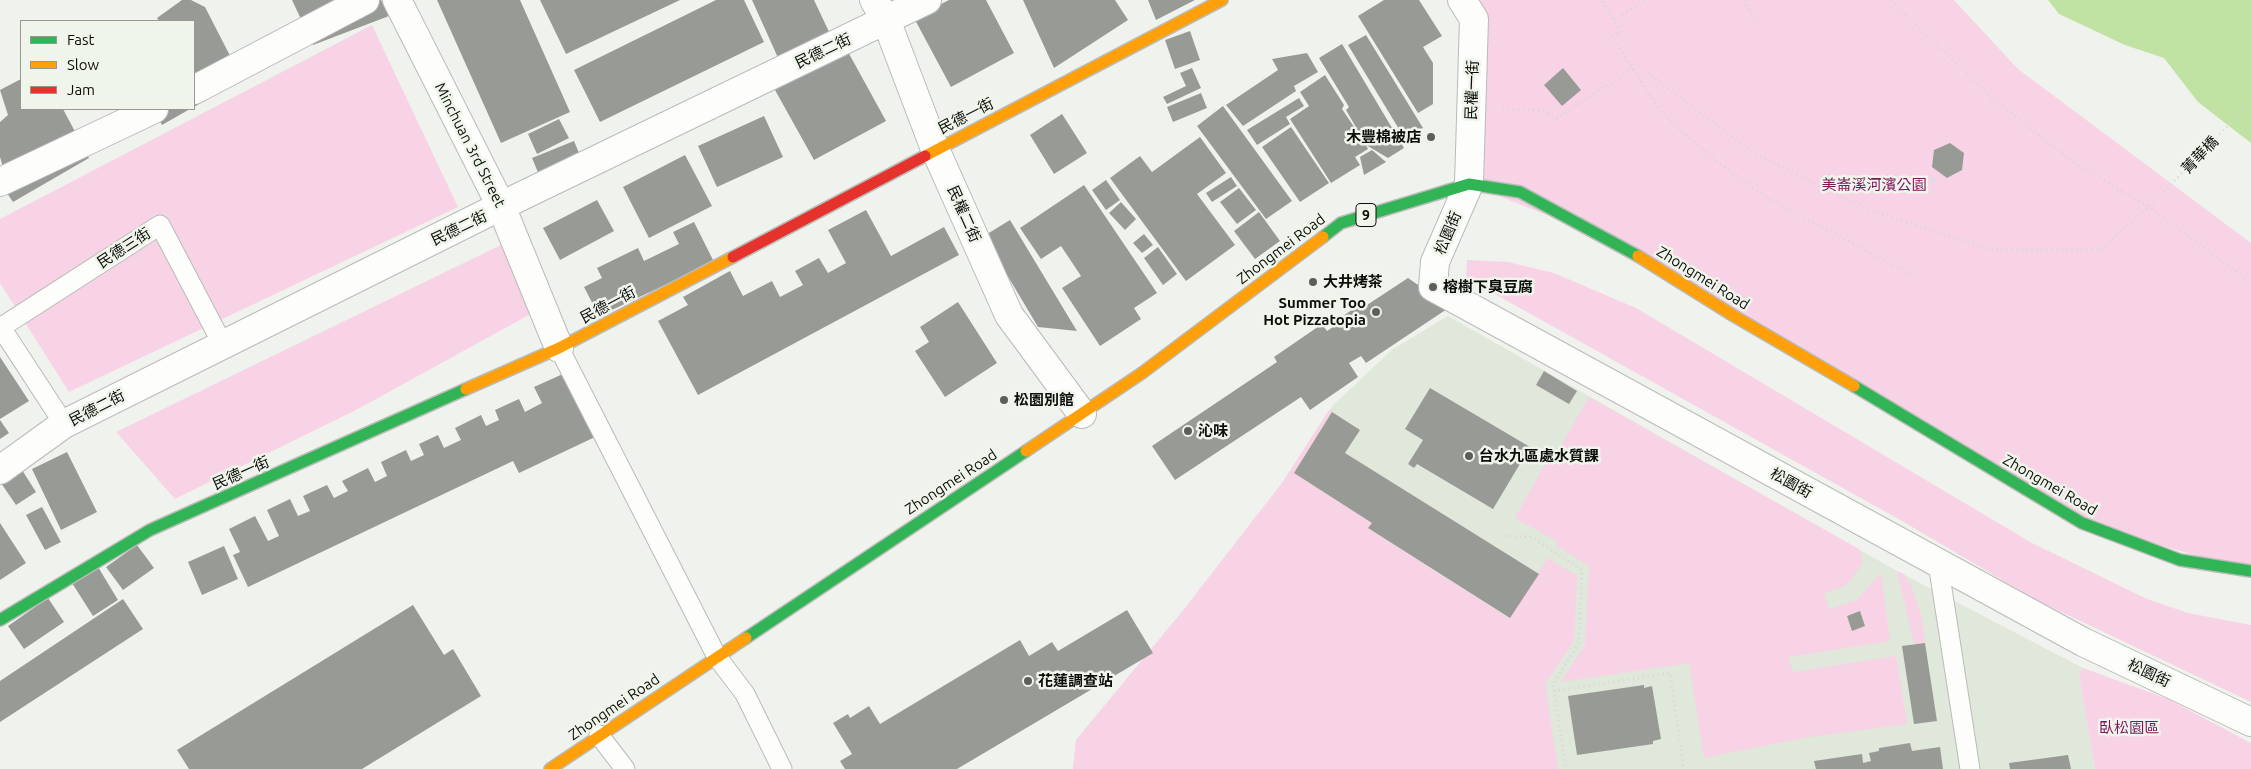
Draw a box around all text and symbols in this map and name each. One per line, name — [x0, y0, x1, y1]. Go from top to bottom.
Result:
legend — [20, 20, 195, 110]
street label: 民德二街 — [792, 30, 854, 72]
text: Fast — [67, 31, 94, 48]
text: Slow — [67, 56, 99, 73]
street label: 民權一街 — [1462, 60, 1482, 120]
street label: Minchuan 3rd Street — [431, 80, 509, 210]
text: Jam — [67, 81, 95, 98]
street label: 民德一街 — [935, 94, 997, 138]
place label: 木豐棉被店 — [1346, 128, 1421, 146]
marker: 木豐棉被店 — [1425, 131, 1437, 143]
street label: 菁華橋 — [2178, 133, 2222, 177]
park label: 美崙溪河濱公園 — [1822, 176, 1926, 194]
street label: 民權二街 — [944, 183, 984, 245]
road number: 9 — [1356, 204, 1376, 226]
street label: 民德二街 — [428, 207, 490, 249]
street label: 松園街 — [1431, 209, 1465, 257]
street label: Zhongmei Road — [1233, 210, 1329, 288]
street label: 民德三街 — [94, 224, 154, 272]
street label: Zhongmei Road — [1653, 242, 1753, 314]
place label: 大井烤茶 — [1323, 273, 1383, 291]
marker: 大井烤茶 — [1307, 276, 1319, 288]
place label: 榕樹下臭豆腐 — [1443, 278, 1533, 296]
marker: 榕樹下臭豆腐 — [1427, 281, 1439, 293]
street label: 民德一街 — [577, 283, 639, 327]
place label: Summer Too Hot Pizzatopia — [1263, 294, 1366, 329]
marker: Summer Too Hot Pizzatopia — [1370, 306, 1382, 318]
street label: 民德二街 — [66, 386, 128, 430]
place label: 松園別館 — [1014, 391, 1074, 409]
marker: 松園別館 — [998, 394, 1010, 406]
place label: 沁味 — [1198, 422, 1228, 440]
marker: 沁味 — [1182, 425, 1194, 437]
street label: Zhongmei Road — [902, 446, 1000, 518]
place label: 台水九區處水質課 — [1479, 447, 1599, 465]
marker: 台水九區處水質課 — [1463, 450, 1475, 462]
street label: Zhongmei Road — [2000, 451, 2100, 519]
street label: 民德一街 — [210, 453, 272, 493]
street label: 松園街 — [1767, 464, 1815, 502]
street label: 松園街 — [2125, 655, 2173, 691]
street label: Zhongmei Road — [565, 670, 663, 744]
place label: 花蓮調查站 — [1038, 672, 1113, 690]
marker: 花蓮調查站 — [1022, 675, 1034, 687]
park label: 臥松園區 — [2099, 719, 2159, 737]

